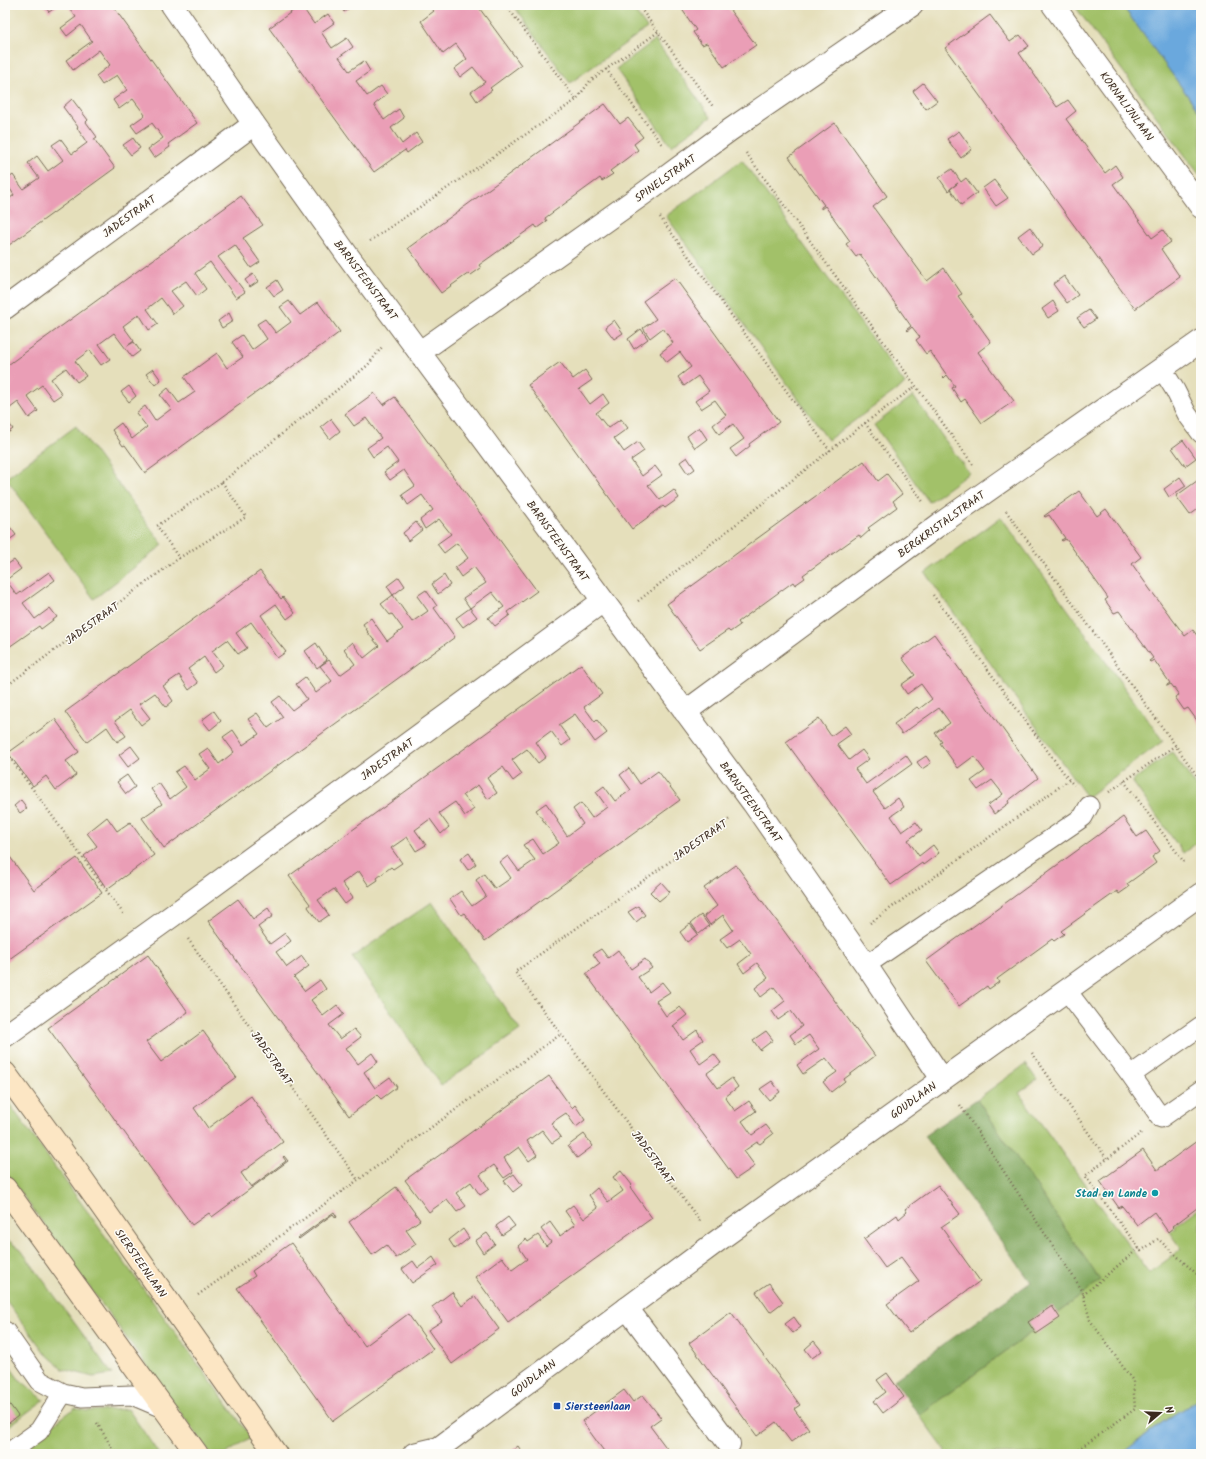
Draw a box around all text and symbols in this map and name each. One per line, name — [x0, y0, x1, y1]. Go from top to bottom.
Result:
street label: KORNALIJNLAAN — [1095, 68, 1158, 146]
street label: SPINELSTRAAT — [631, 150, 701, 207]
street label: JADESTRAAT — [99, 190, 161, 243]
street label: BARNSTEENSTRAAT — [329, 236, 402, 326]
street label: BERGKRISTALSTRAAT — [894, 486, 990, 563]
street label: BARNSTEENSTRAAT — [521, 497, 594, 587]
street label: JADESTRAAT — [62, 597, 124, 650]
street label: JADESTRAAT — [357, 733, 419, 786]
street label: BARNSTEENSTRAAT — [714, 758, 787, 848]
street label: JADESTRAAT — [670, 815, 732, 866]
street label: JADESTRAAT — [246, 1028, 297, 1090]
street label: GOUDLAAN — [886, 1077, 941, 1124]
street label: JADESTRAAT — [626, 1127, 679, 1189]
place label: Stad en Lande — [1075, 1185, 1148, 1203]
marker: Stad en Lande — [1150, 1188, 1160, 1198]
street label: SIERSTEENLAAN — [110, 1225, 171, 1302]
street label: GOUDLAAN — [507, 1355, 561, 1402]
north arrow — [1140, 1393, 1180, 1433]
place label: Siersteenlaan — [565, 1398, 630, 1416]
marker: Siersteenlaan — [552, 1401, 562, 1411]
text: N — [1159, 1404, 1178, 1416]

